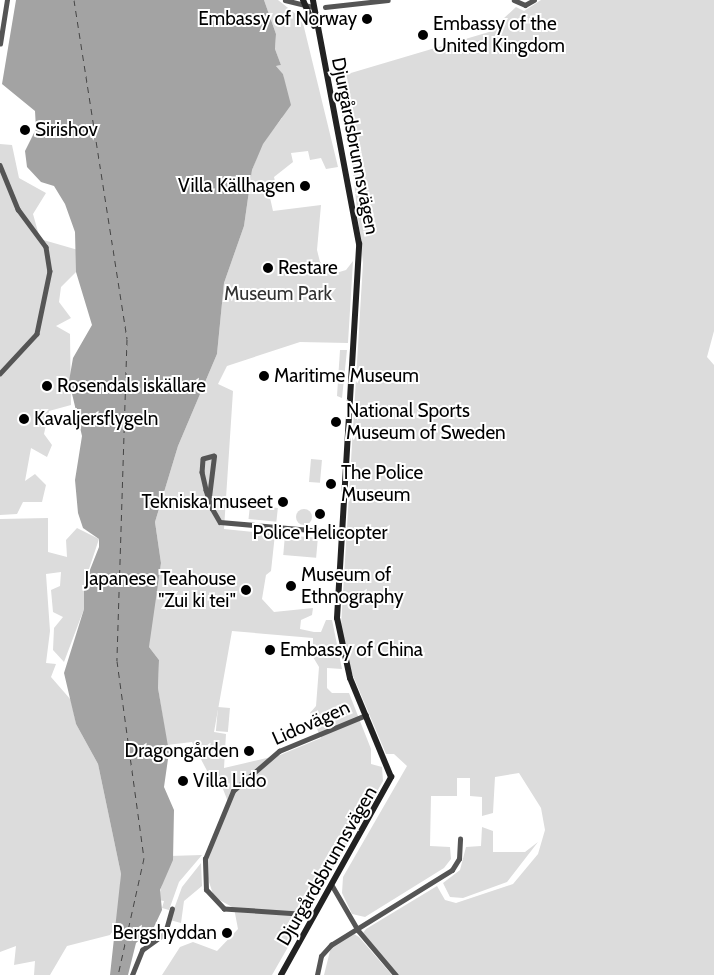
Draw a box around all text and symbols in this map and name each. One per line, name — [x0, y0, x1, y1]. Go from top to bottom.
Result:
place label: Embassy of Norway — [198, 8, 357, 30]
marker: Embassy of Norway — [361, 13, 373, 25]
place label: Embassy of the United Kingdom — [433, 13, 565, 57]
marker: Embassy of the United Kingdom — [417, 29, 429, 41]
street label: Djurgårdsbrunnsvägen — [327, 55, 383, 237]
place label: Sirishov — [35, 119, 98, 141]
marker: Sirishov — [19, 124, 31, 136]
place label: Villa Källhagen — [178, 175, 295, 197]
marker: Villa Källhagen — [299, 180, 311, 192]
place label: Restare — [278, 257, 338, 279]
marker: Restare — [262, 262, 274, 274]
park label: Museum Park — [224, 283, 332, 305]
place label: Maritime Museum — [274, 365, 419, 387]
marker: Maritime Museum — [258, 370, 270, 382]
place label: Rosendals iskällare — [57, 375, 206, 397]
marker: Rosendals iskällare — [41, 380, 53, 392]
place label: National Sports Museum of Sweden — [346, 400, 506, 444]
place label: Kavaljersflygeln — [34, 408, 158, 430]
marker: Kavaljersflygeln — [18, 413, 30, 425]
marker: National Sports Museum of Sweden — [330, 416, 342, 428]
place label: The Police Museum — [341, 462, 423, 506]
marker: The Police Museum — [325, 478, 337, 490]
place label: Tekniska museet — [141, 491, 273, 513]
marker: Tekniska museet — [277, 496, 289, 508]
marker: Police Helicopter — [314, 508, 326, 520]
place label: Police Helicopter — [253, 522, 387, 544]
place label: Museum of Ethnography — [301, 564, 404, 608]
place label: Japanese Teahouse "Zui ki tei" — [85, 568, 236, 612]
marker: Museum of Ethnography — [285, 580, 297, 592]
marker: Japanese Teahouse "Zui ki tei" — [240, 584, 252, 596]
place label: Embassy of China — [280, 639, 423, 661]
marker: Embassy of China — [264, 644, 276, 656]
street label: Lidovägen — [269, 696, 353, 750]
place label: Dragongården — [125, 740, 239, 762]
marker: Dragongården — [243, 745, 255, 757]
place label: Villa Lido — [193, 770, 266, 792]
marker: Villa Lido — [177, 775, 189, 787]
street label: Djurgårdsbrunnsvägen — [272, 782, 382, 950]
place label: Bergshyddan — [112, 922, 217, 944]
marker: Bergshyddan — [221, 927, 233, 939]

